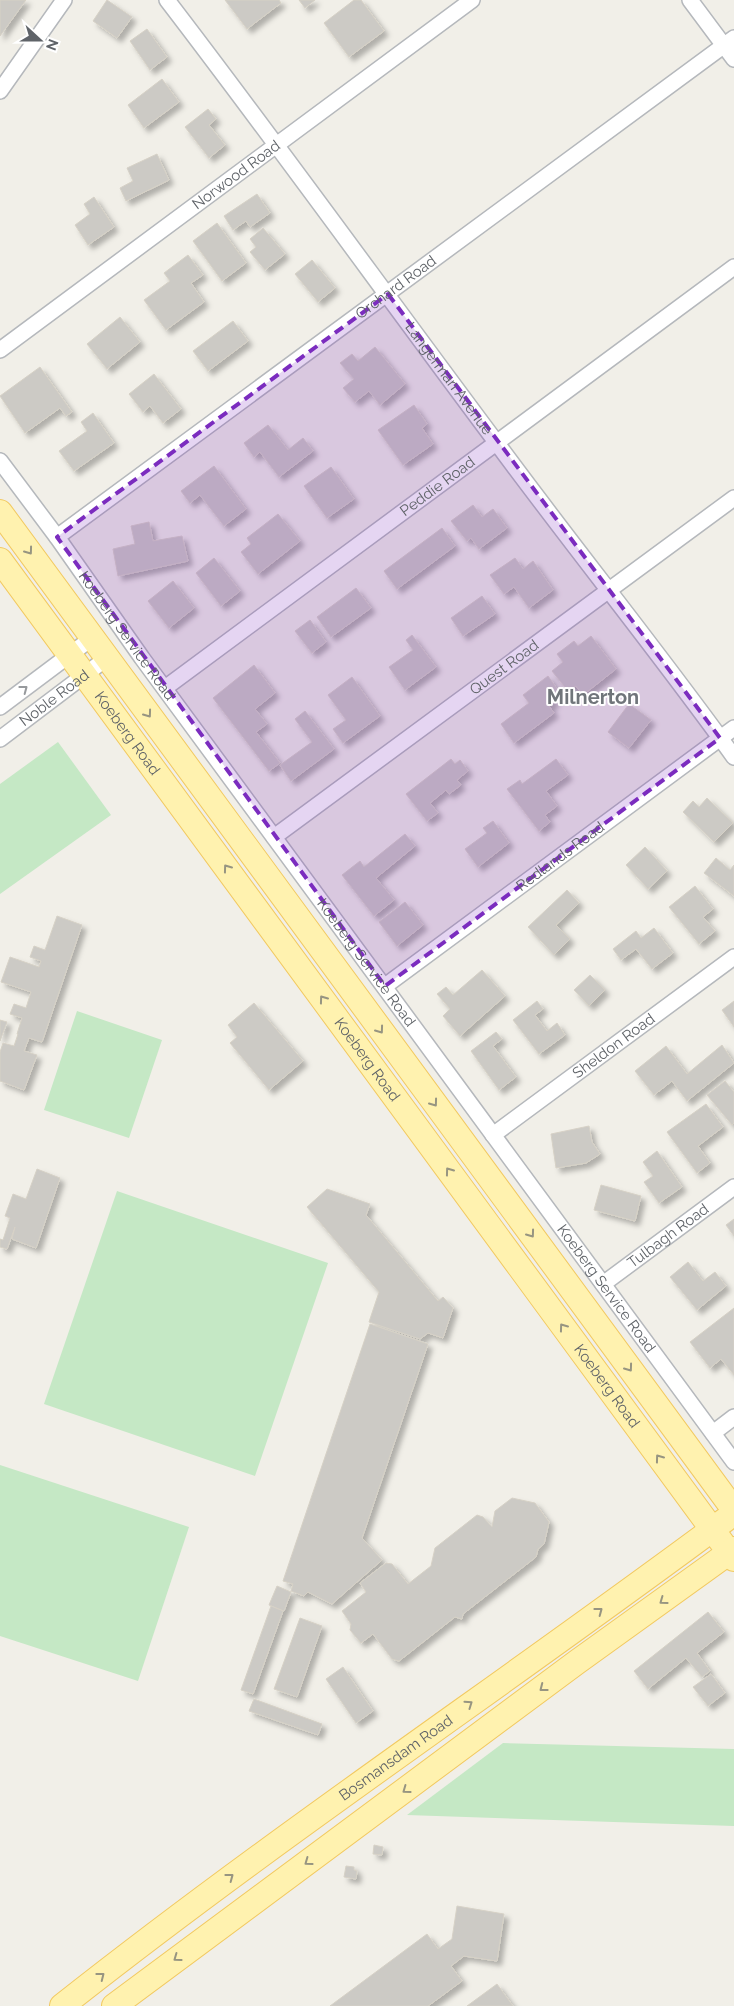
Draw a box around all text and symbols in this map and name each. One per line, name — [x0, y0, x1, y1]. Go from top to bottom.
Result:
north arrow — [15, 15, 65, 65]
text: N — [43, 37, 62, 53]
street label: Norwood Road — [189, 136, 284, 213]
street label: Orchard Road — [352, 252, 440, 323]
street label: Langerman Avenue — [401, 319, 497, 439]
street label: Peddie Road — [397, 453, 478, 520]
one-way arrow — [23, 545, 32, 555]
street label: Koeberg Service Road — [75, 568, 179, 704]
street label: Quest Road — [466, 636, 542, 699]
street label: Noble Road — [16, 666, 93, 730]
district label: Milnerton — [547, 685, 639, 709]
one-way arrow — [18, 686, 27, 694]
street label: Koeberg Road — [91, 688, 164, 779]
one-way arrow — [143, 708, 151, 717]
street label: Redlands Road — [513, 818, 608, 895]
one-way arrow — [224, 864, 233, 874]
street label: Koeberg Service Road — [313, 895, 419, 1030]
one-way arrow — [320, 995, 329, 1005]
street label: Sheldon Road — [569, 1010, 658, 1082]
street label: Koeberg Road — [330, 1014, 404, 1105]
one-way arrow — [375, 1024, 383, 1033]
one-way arrow — [429, 1097, 437, 1106]
one-way arrow — [446, 1167, 455, 1177]
street label: Tulbagh Road — [624, 1200, 712, 1272]
street label: Koeberg Service Road — [553, 1221, 659, 1356]
one-way arrow — [525, 1228, 533, 1237]
one-way arrow — [561, 1324, 569, 1333]
street label: Koeberg Road — [570, 1341, 644, 1431]
one-way arrow — [623, 1362, 632, 1372]
one-way arrow — [656, 1454, 665, 1464]
one-way arrow — [659, 1595, 669, 1604]
one-way arrow — [594, 1608, 603, 1617]
one-way arrow — [539, 1682, 549, 1691]
one-way arrow — [464, 1701, 473, 1710]
street label: Bosmansdam Road — [336, 1711, 456, 1805]
one-way arrow — [403, 1785, 412, 1793]
one-way arrow — [305, 1857, 314, 1865]
one-way arrow — [224, 1875, 233, 1883]
one-way arrow — [173, 1952, 183, 1961]
one-way arrow — [95, 1972, 104, 1981]

